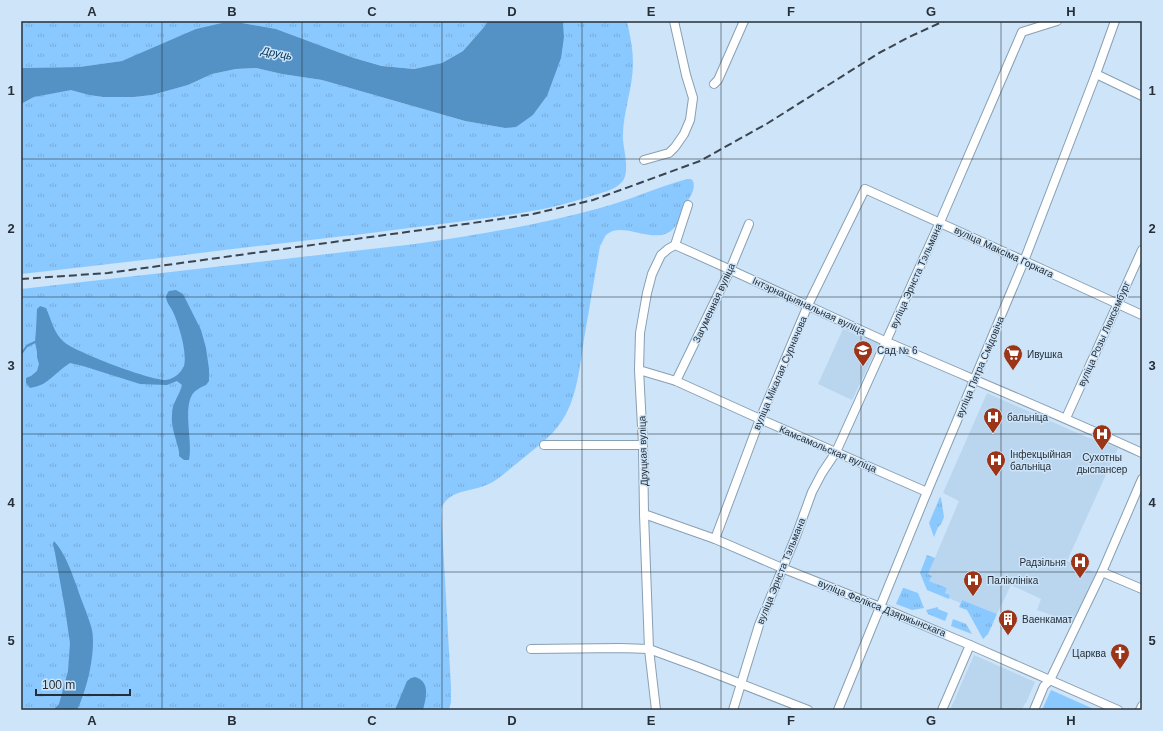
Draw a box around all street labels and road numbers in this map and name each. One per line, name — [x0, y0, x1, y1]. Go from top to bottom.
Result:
street label: вуліца Эрнста Тэльмана — [888, 221, 944, 330]
street label: вуліца Максіма Горкага — [953, 224, 1056, 280]
street label: Загуменная вуліца — [691, 261, 737, 345]
street label: Інтэрнацыянальная вуліца — [751, 275, 868, 337]
street label: вуліца Розы Люксембург — [1076, 280, 1132, 388]
street label: вуліца Мікалая Сурначова — [751, 314, 809, 431]
street label: вуліца Пятра Смідовіча — [954, 314, 1007, 419]
street label: Друцкая вуліца — [636, 415, 650, 486]
street label: Камсамольская вуліца — [778, 423, 879, 475]
street label: вуліца Эрнста Тэльмана — [755, 516, 808, 626]
street label: вуліца Фелікса Дзяржынскага — [816, 577, 948, 639]

